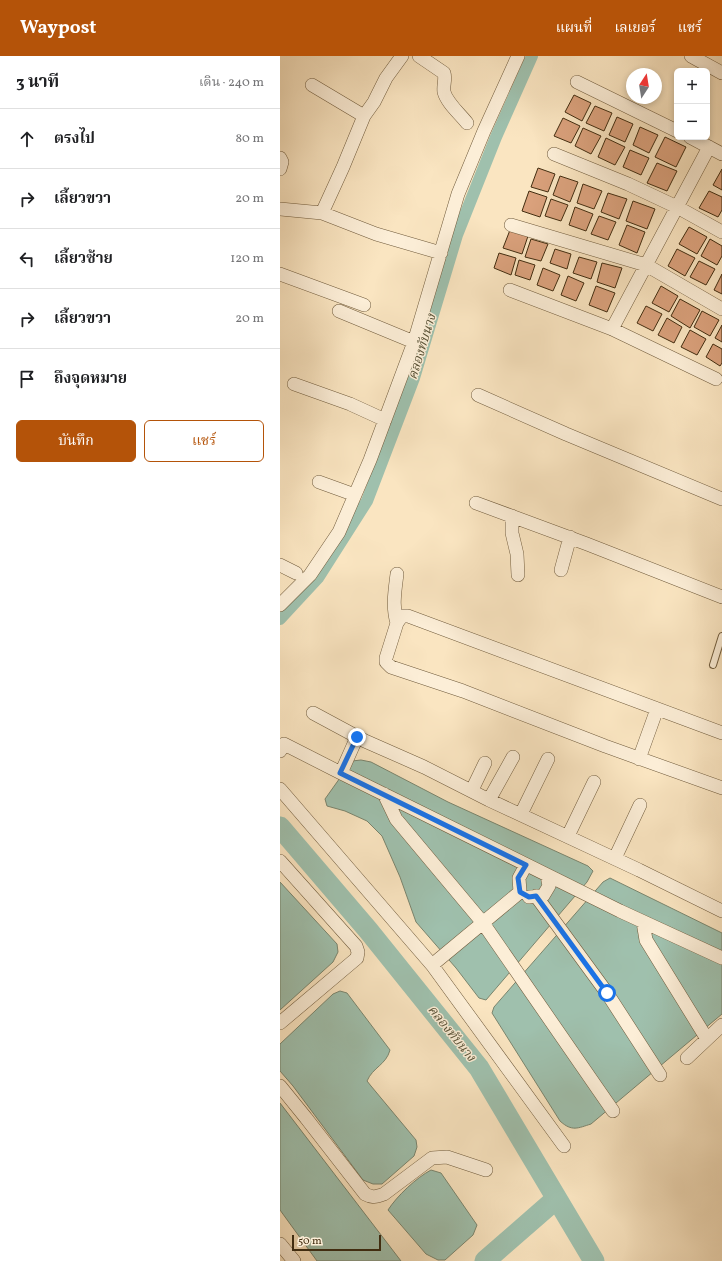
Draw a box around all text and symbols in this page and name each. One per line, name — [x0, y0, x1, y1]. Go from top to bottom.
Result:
text: Waypost — [20, 15, 96, 41]
text: แผนที่ — [556, 19, 592, 38]
text: เลเยอร์ — [614, 19, 656, 38]
text: แชร์ — [678, 19, 702, 38]
north arrow — [626, 68, 662, 104]
map controls — [674, 68, 710, 140]
button: + — [674, 68, 710, 104]
text: 3 นาที — [16, 71, 59, 94]
text: เดิน · 240 m — [199, 74, 264, 92]
button: − — [674, 104, 710, 140]
icon: ahead — [16, 128, 38, 150]
text: ตรงไป — [54, 129, 95, 150]
text: 80 m — [235, 130, 264, 148]
icon: right — [16, 188, 38, 210]
text: เลี้ยวขวา — [54, 189, 111, 210]
text: 20 m — [235, 190, 264, 208]
icon: left — [16, 248, 38, 270]
text: เลี้ยวซ้าย — [54, 249, 113, 270]
text: 120 m — [230, 250, 264, 268]
icon: right — [16, 308, 38, 330]
text: เลี้ยวขวา — [54, 309, 111, 330]
text: 20 m — [235, 310, 264, 328]
water label: คลองทับนาง — [405, 312, 442, 382]
icon: arrive — [16, 368, 38, 390]
text: ถึงจุดหมาย — [54, 369, 127, 390]
button: บันทึก — [16, 420, 136, 462]
button: แชร์ — [144, 420, 264, 462]
route end — [348, 728, 366, 746]
route start — [598, 984, 616, 1002]
water label: คลองทับนาง — [423, 1002, 480, 1066]
scale bar — [292, 1233, 381, 1252]
text: 50 m — [298, 1234, 322, 1249]

